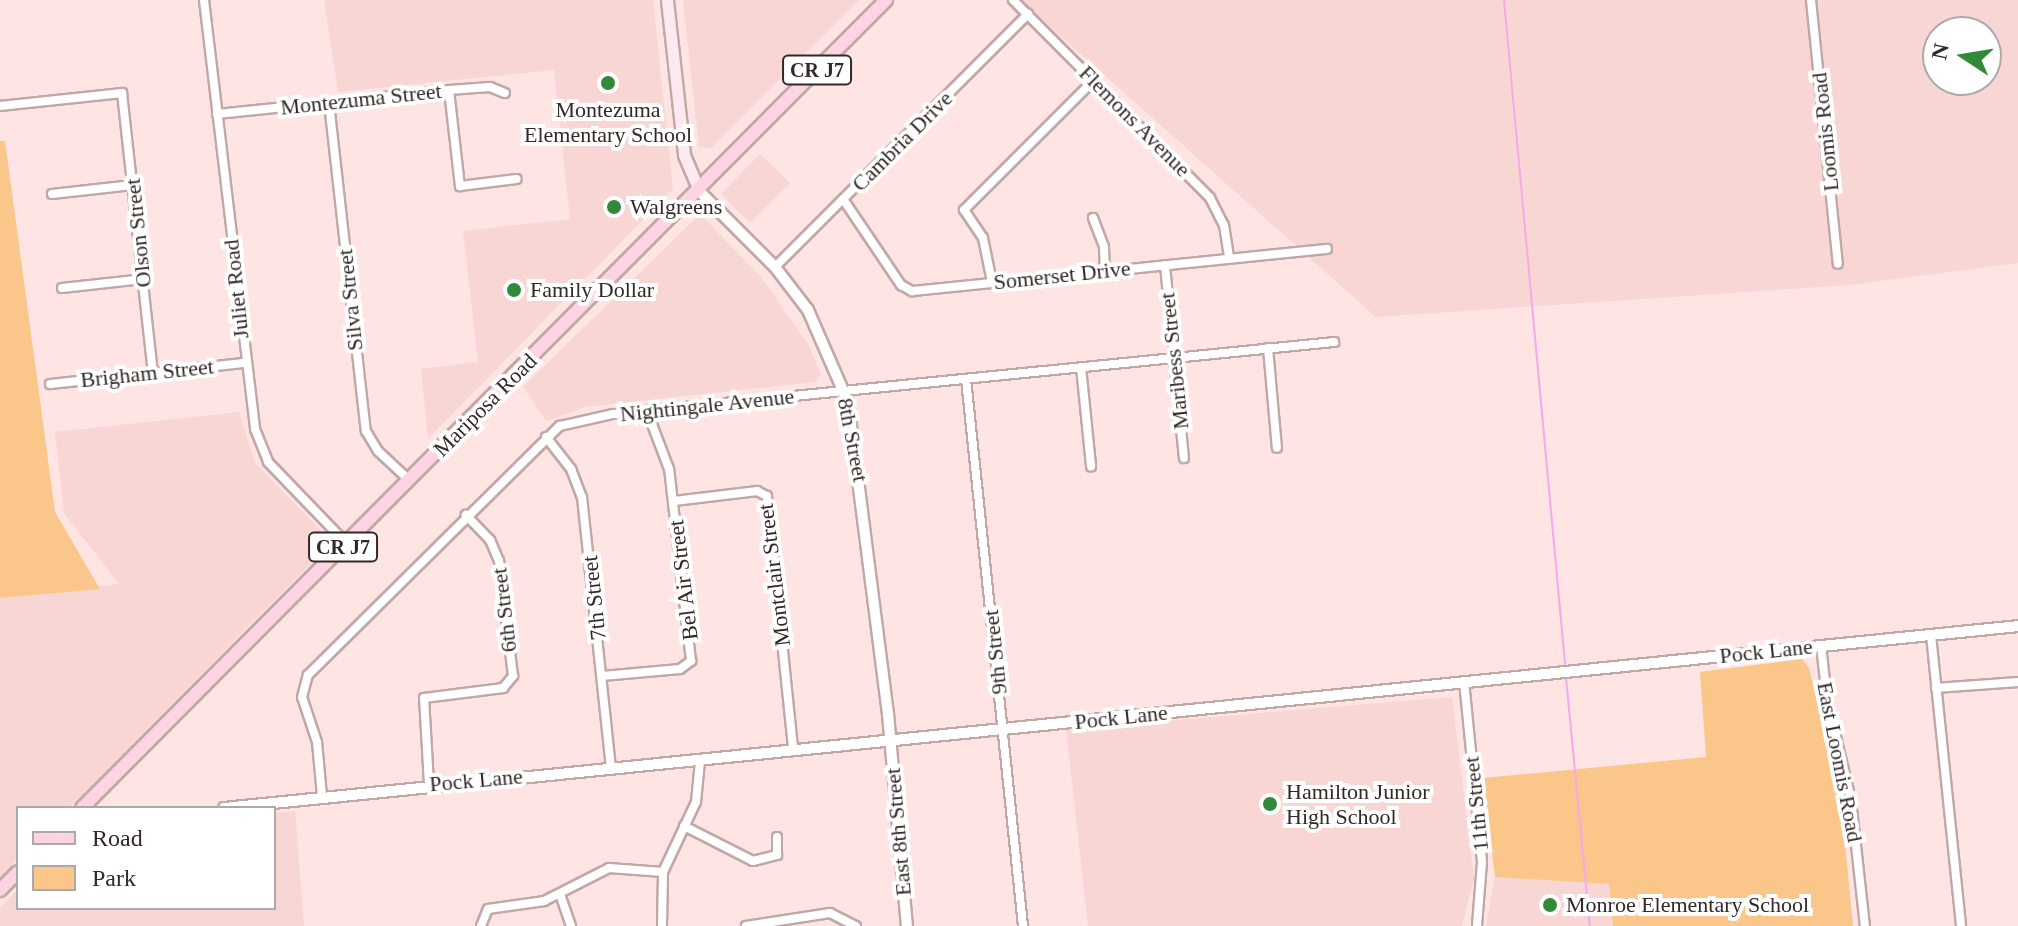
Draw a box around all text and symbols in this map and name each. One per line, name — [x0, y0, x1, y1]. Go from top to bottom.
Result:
north arrow — [1922, 16, 2002, 96]
text: N — [1926, 41, 1954, 62]
road number: CR J7 — [781, 54, 853, 86]
street label: Flemons Avenue — [1073, 59, 1197, 183]
street label: Loomis Road — [1806, 71, 1844, 193]
marker: Montezuma Elementary School — [599, 74, 617, 92]
street label: Montezuma Street — [279, 77, 443, 121]
street label: Cambria Drive — [846, 85, 958, 197]
place label: Montezuma Elementary School — [524, 96, 692, 148]
street label: Olson Street — [119, 177, 157, 289]
place label: Walgreens — [630, 194, 722, 220]
marker: Walgreens — [605, 198, 623, 216]
street label: Juliet Road — [218, 238, 254, 340]
street label: Silva Street — [332, 248, 368, 352]
street label: Somerset Drive — [992, 255, 1132, 295]
place label: Family Dollar — [530, 277, 654, 303]
marker: Family Dollar — [505, 281, 523, 299]
street label: Maribess Street — [1154, 291, 1194, 431]
street label: Mariposa Road — [428, 348, 542, 462]
street label: Brigham Street — [79, 353, 215, 393]
street label: Nightingale Avenue — [618, 383, 796, 427]
street label: 8th Street — [832, 396, 874, 484]
street label: Montclair Street — [752, 502, 796, 648]
street label: Bel Air Street — [662, 518, 704, 642]
road number: CR J7 — [307, 531, 379, 563]
street label: 7th Street — [576, 554, 612, 642]
street label: 6th Street — [486, 566, 522, 654]
street label: 9th Street — [977, 608, 1013, 696]
street label: Pock Lane — [1718, 633, 1814, 669]
street label: East Loomis Road — [1812, 680, 1868, 844]
street label: Pock Lane — [1073, 699, 1169, 735]
street label: 11th Street — [1458, 755, 1494, 853]
street label: Pock Lane — [428, 763, 524, 797]
street label: East 8th Street — [879, 767, 917, 897]
place label: Hamilton Junior High School — [1286, 778, 1430, 830]
marker: Hamilton Junior High School — [1261, 795, 1279, 813]
legend — [16, 806, 276, 910]
text: Road — [92, 825, 143, 851]
text: Park — [92, 865, 136, 891]
place label: Monroe Elementary School — [1566, 892, 1809, 918]
marker: Monroe Elementary School — [1541, 896, 1559, 914]

